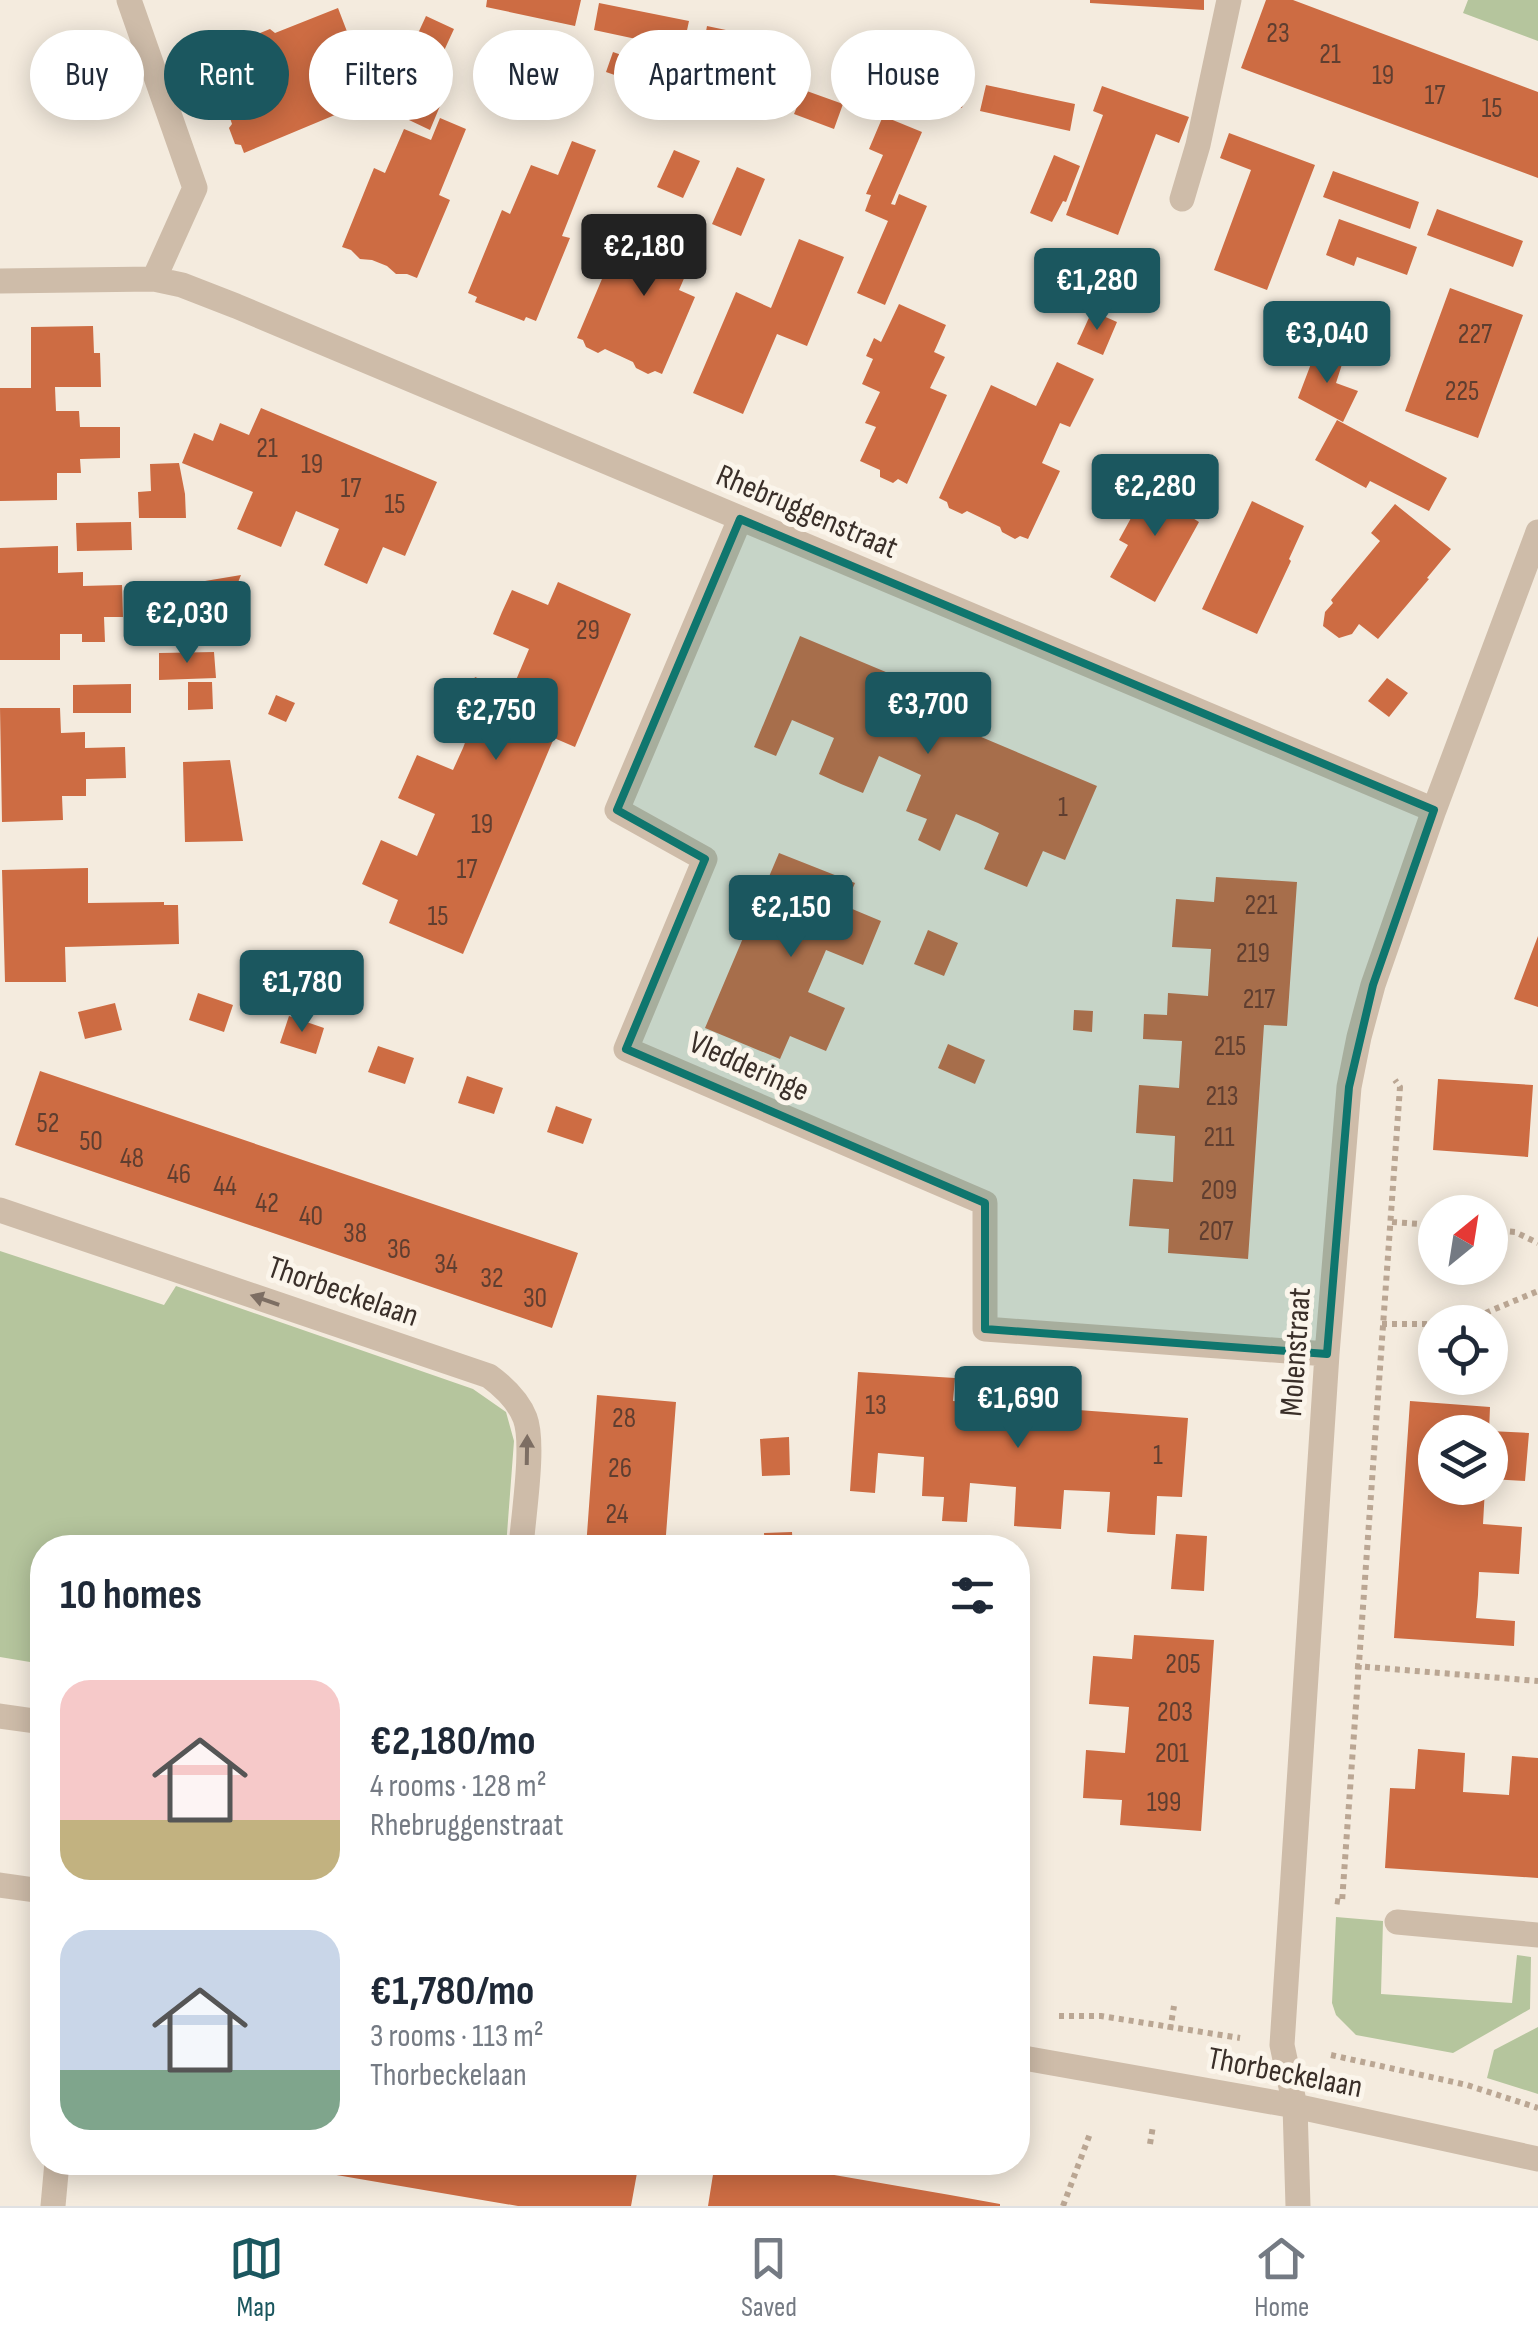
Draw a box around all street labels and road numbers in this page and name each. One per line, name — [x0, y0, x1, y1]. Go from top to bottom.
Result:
street label: Rhebruggenstraat — [710, 456, 904, 568]
street label: Vledderinge — [683, 1023, 815, 1111]
street label: Thorbeckelaan — [263, 1248, 423, 1336]
street label: Molenstraat — [1272, 1286, 1320, 1418]
street label: Thorbeckelaan — [1204, 2039, 1366, 2107]

